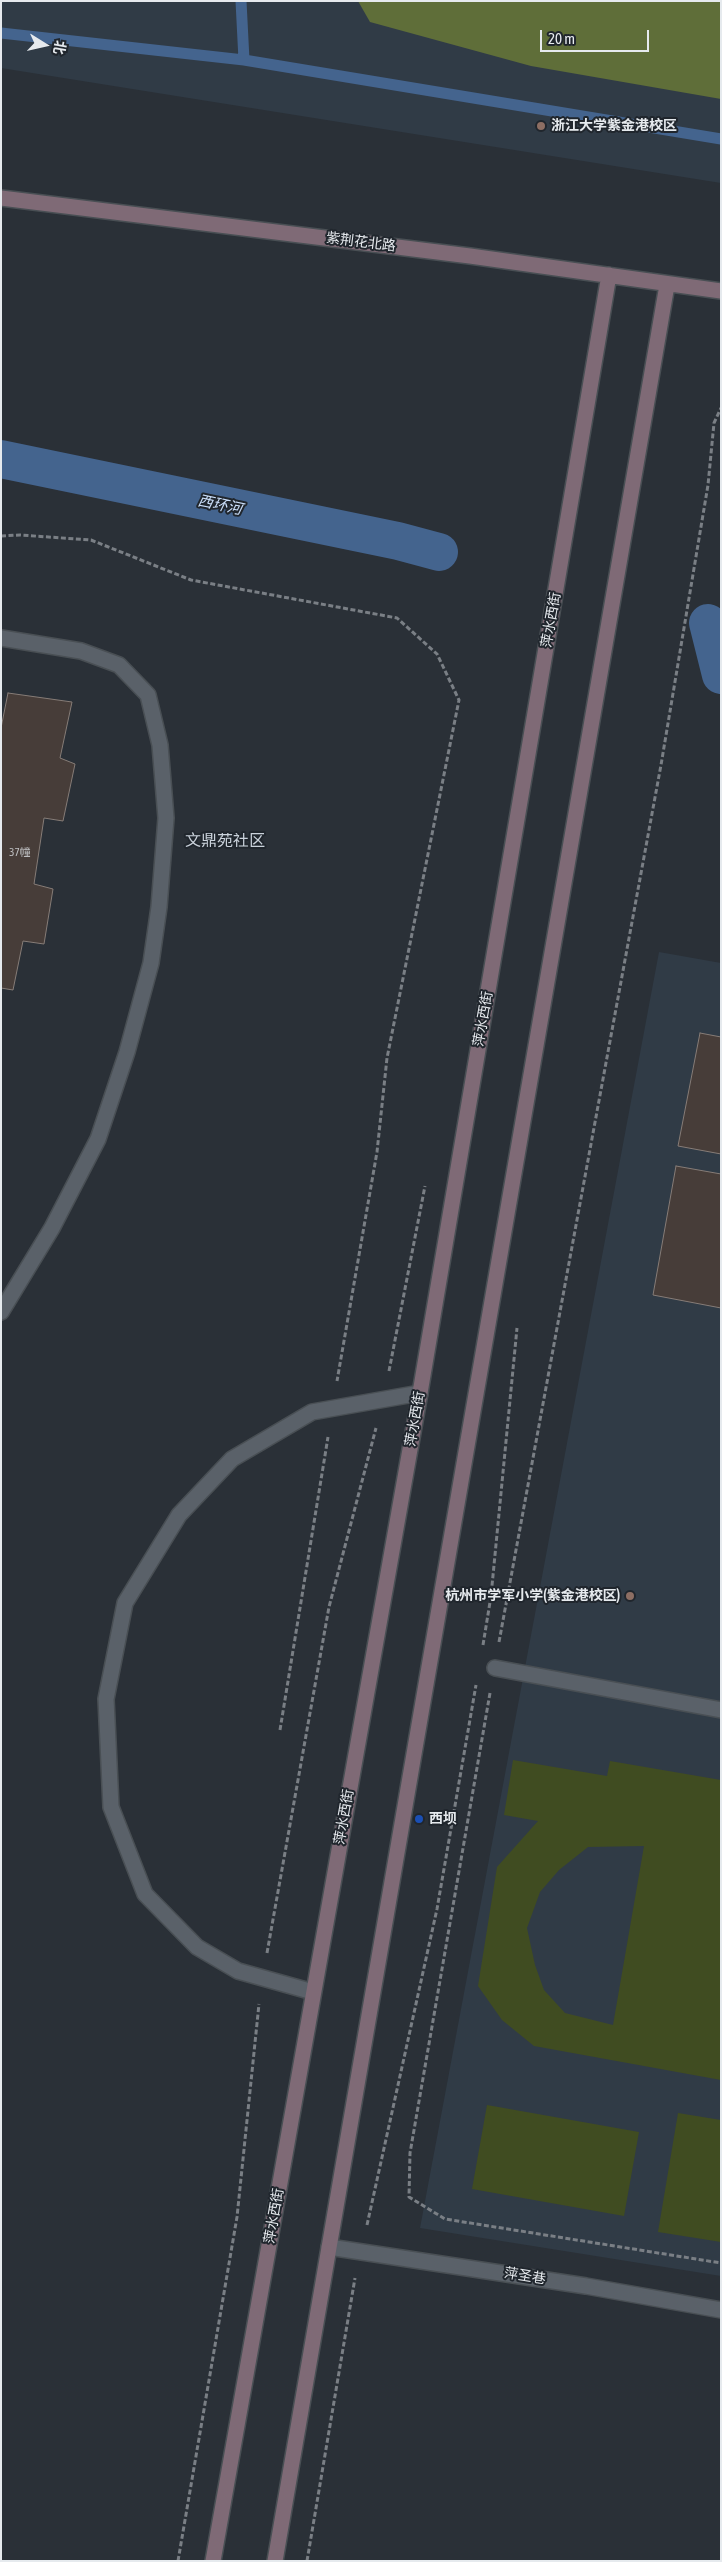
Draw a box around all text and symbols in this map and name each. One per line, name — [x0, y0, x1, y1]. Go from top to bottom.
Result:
north arrow — [20, 20, 70, 70]
scale bar — [542, 20, 651, 52]
text: 20 m — [548, 30, 575, 47]
text: 北 — [51, 39, 69, 56]
place label: 浙江大学紫金港校区 — [551, 118, 677, 134]
marker: 浙江大学紫金港校区 — [535, 120, 547, 132]
street label: 紫荆花北路 — [325, 229, 397, 255]
water label: 西环河 — [196, 492, 244, 518]
street label: 萍水西街 — [538, 591, 564, 649]
district label: 文鼎苑社区 — [185, 831, 265, 851]
house number: 37幢 — [9, 846, 31, 860]
street label: 萍水西街 — [470, 990, 496, 1048]
street label: 萍水西街 — [402, 1390, 428, 1448]
place label: 杭州市学军小学(紫金港校区) — [445, 1588, 620, 1604]
marker: 杭州市学军小学(紫金港校区) — [624, 1590, 636, 1602]
street label: 萍水西街 — [331, 1788, 357, 1846]
place label: 西坝 — [429, 1811, 457, 1827]
marker: 西坝 — [413, 1813, 425, 1825]
street label: 萍水西街 — [261, 2187, 287, 2245]
street label: 萍圣巷 — [503, 2264, 547, 2288]

